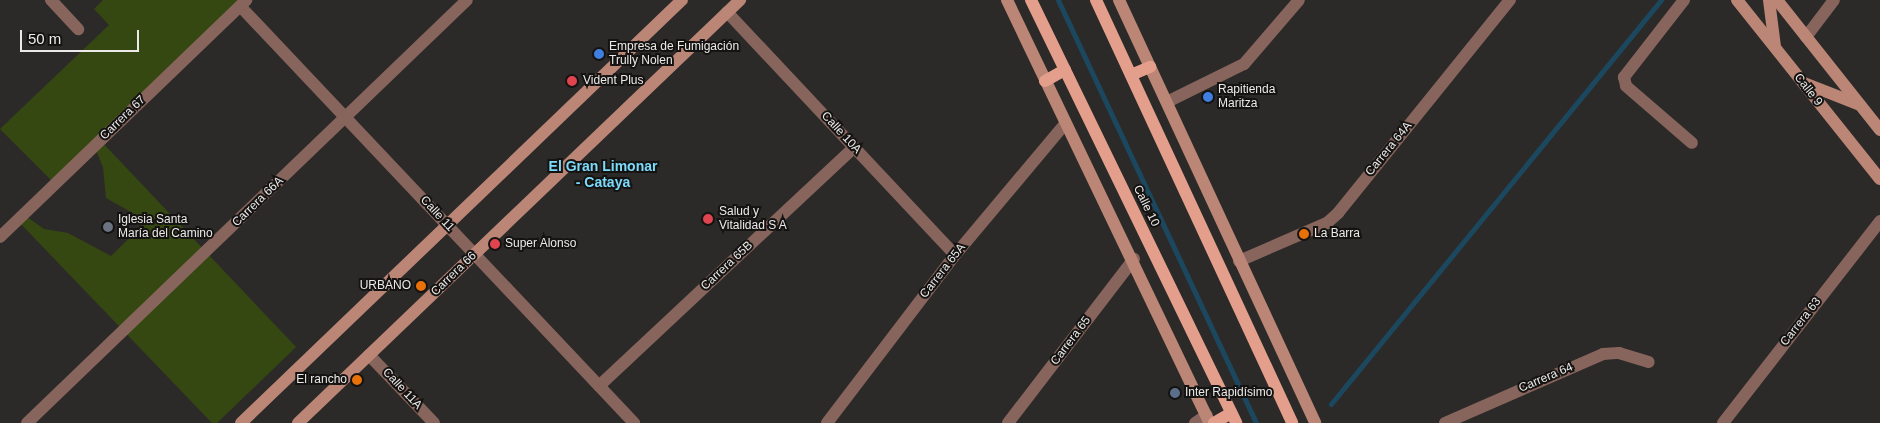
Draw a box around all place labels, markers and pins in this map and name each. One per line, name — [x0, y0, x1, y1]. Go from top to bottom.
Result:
place label: Empresa de Fumigación Trully Nolen — [609, 40, 739, 68]
marker: Empresa de Fumigación Trully Nolen — [593, 48, 605, 60]
marker: Vident Plus — [565, 74, 579, 88]
place label: Vident Plus — [583, 74, 643, 88]
place label: Rapitienda Maritza — [1218, 83, 1275, 111]
marker: Rapitienda Maritza — [1202, 91, 1214, 103]
place label: Salud y Vitalidad S A — [719, 205, 787, 233]
marker: Salud y Vitalidad S A — [701, 212, 715, 226]
place label: Iglesia Santa María del Camino — [118, 213, 213, 241]
marker: Iglesia Santa María del Camino — [102, 221, 114, 233]
place label: La Barra — [1314, 227, 1360, 241]
marker: La Barra — [1298, 228, 1310, 240]
place label: Super Alonso — [505, 237, 577, 251]
marker: Super Alonso — [489, 238, 501, 250]
place label: URBANO — [360, 279, 411, 293]
marker: URBANO — [415, 280, 427, 292]
place label: El rancho — [296, 373, 347, 387]
marker: El rancho — [351, 374, 363, 386]
place label: Inter Rapidísimo — [1185, 386, 1272, 400]
marker: Inter Rapidísimo — [1169, 387, 1181, 399]

